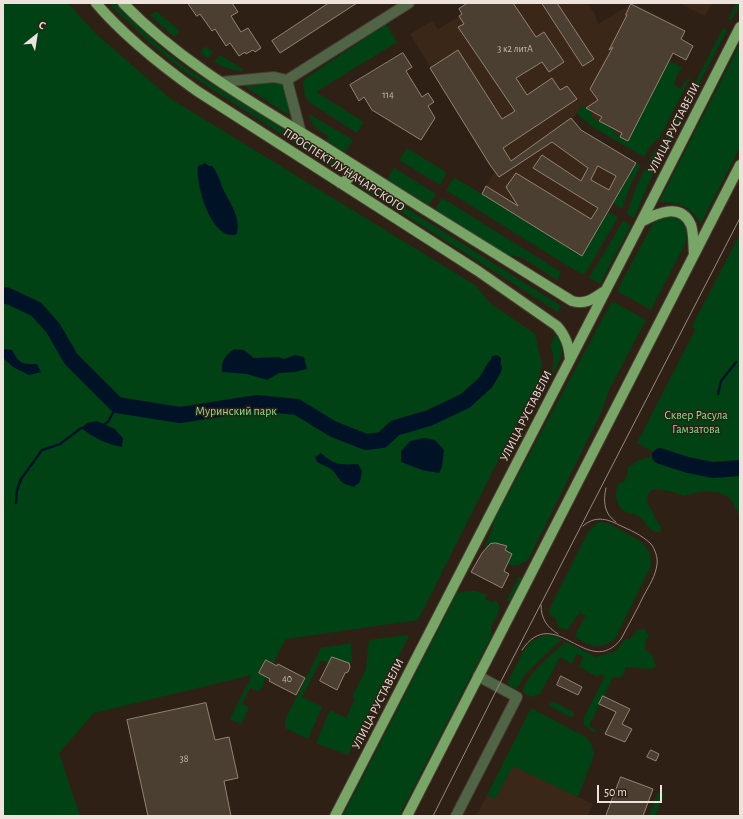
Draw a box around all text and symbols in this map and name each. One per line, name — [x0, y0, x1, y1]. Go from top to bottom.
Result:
north arrow — [16, 16, 56, 56]
text: С — [37, 19, 48, 31]
house number: 3 к2 литА — [497, 43, 533, 55]
street label: УЛИЦА РУСТАВЕЛИ — [645, 80, 703, 176]
house number: 114 — [382, 89, 394, 101]
street label: ПРОСПЕКТ ЛУНАЧАРСКОГО — [281, 125, 407, 215]
street label: УЛИЦА РУСТАВЕЛИ — [497, 368, 555, 464]
park label: Муринский парк — [195, 404, 277, 418]
park label: Сквер Расула Гамзатова — [664, 408, 728, 436]
street label: УЛИЦА РУСТАВЕЛИ — [349, 656, 407, 752]
house number: 40 — [282, 673, 292, 685]
house number: 38 — [180, 753, 188, 765]
scale bar — [599, 777, 664, 803]
text: 50 m — [604, 786, 627, 798]

